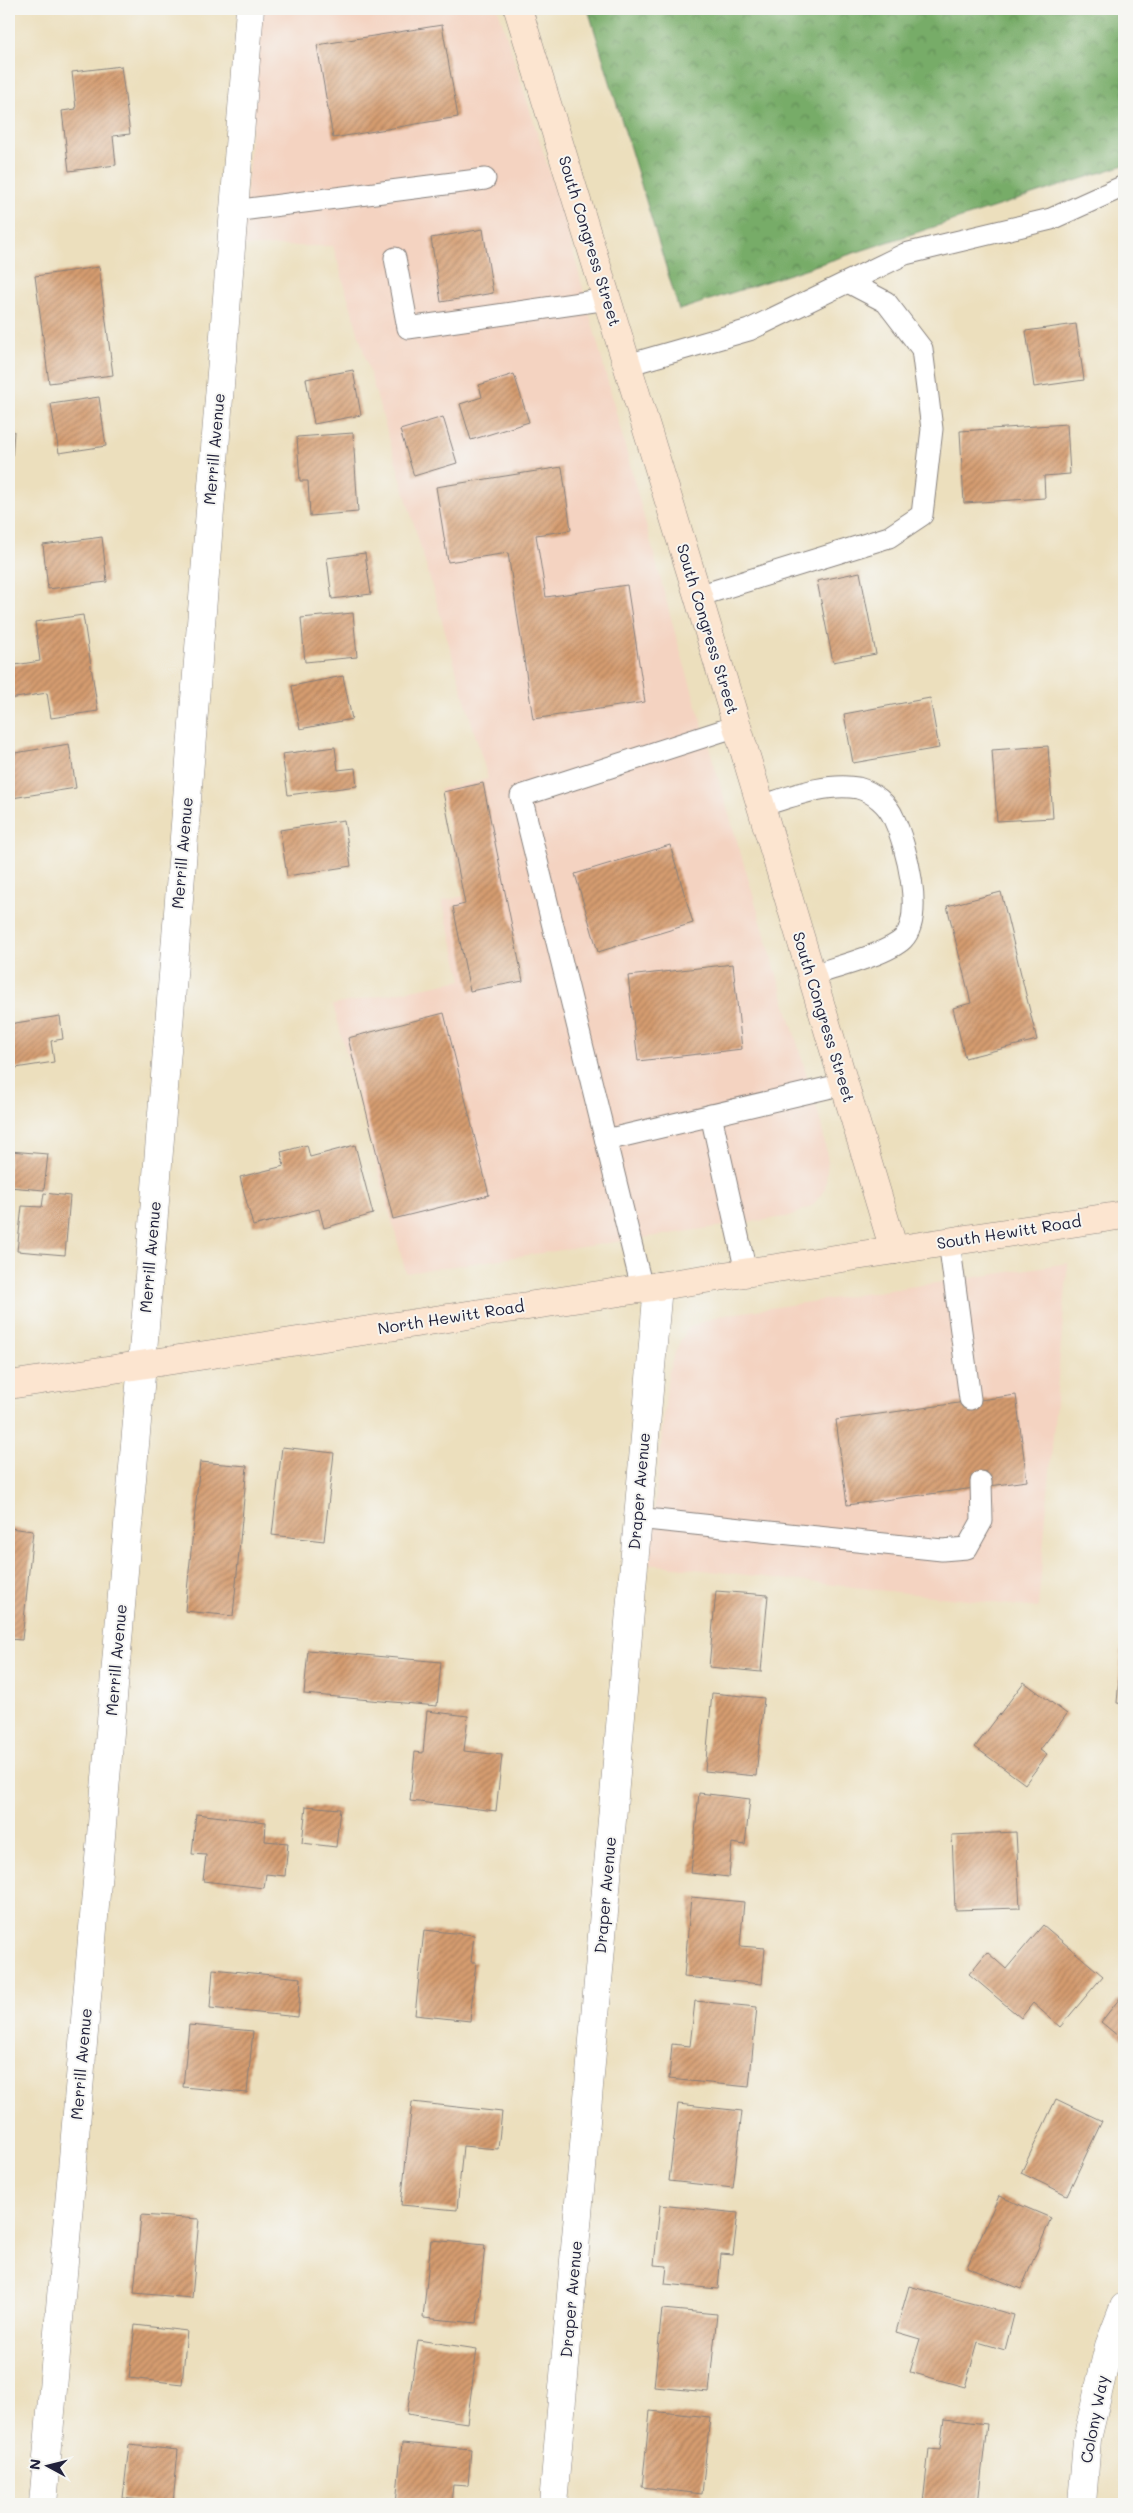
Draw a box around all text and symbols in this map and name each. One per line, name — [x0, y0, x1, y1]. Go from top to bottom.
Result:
street label: South Congress Street — [555, 153, 626, 329]
street label: Merrill Avenue — [198, 392, 229, 506]
street label: South Congress Street — [673, 541, 744, 717]
street label: Merrill Avenue — [166, 796, 197, 910]
street label: South Congress Street — [789, 929, 860, 1105]
street label: Merrill Avenue — [134, 1200, 165, 1314]
street label: South Hewitt Road — [935, 1210, 1083, 1253]
street label: North Hewitt Road — [376, 1295, 526, 1338]
street label: Draper Avenue — [623, 1432, 654, 1550]
street label: Merrill Avenue — [100, 1603, 131, 1717]
street label: Draper Avenue — [589, 1836, 620, 1954]
street label: Merrill Avenue — [65, 2007, 96, 2121]
street label: Draper Avenue — [555, 2240, 586, 2358]
street label: Colony Way — [1075, 2373, 1112, 2465]
north arrow — [22, 2440, 72, 2490]
text: N — [25, 2458, 45, 2471]

